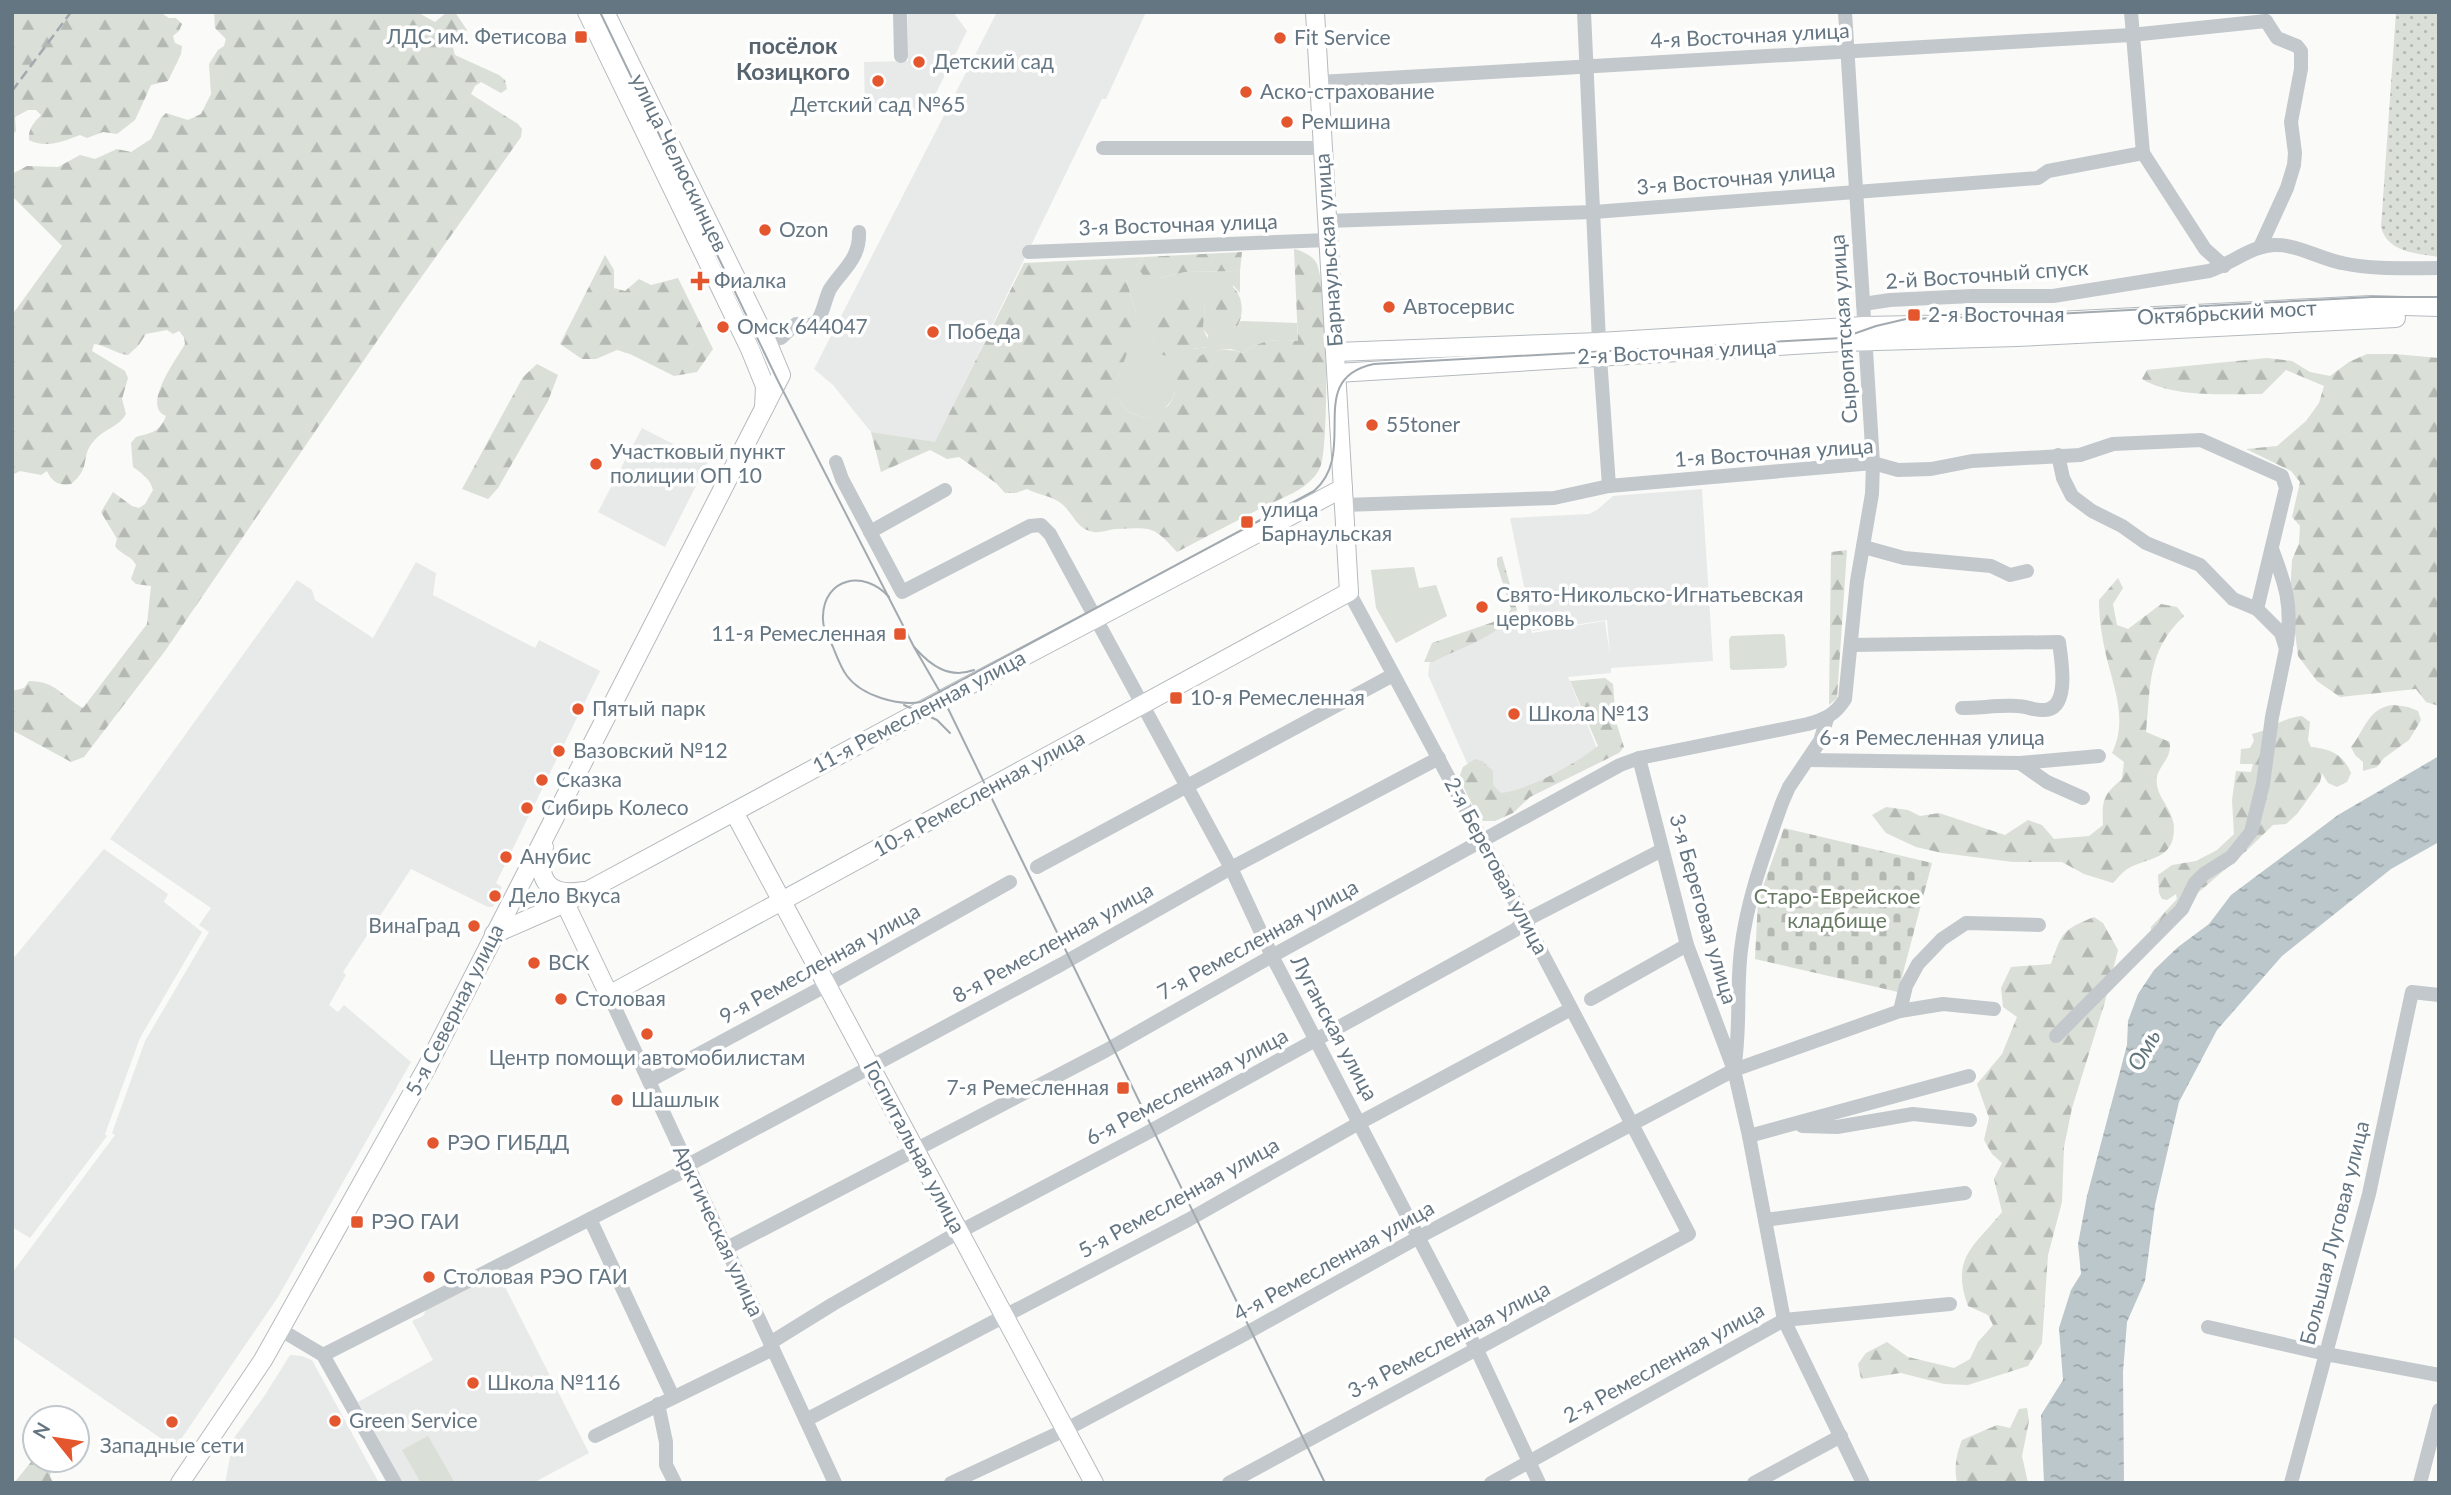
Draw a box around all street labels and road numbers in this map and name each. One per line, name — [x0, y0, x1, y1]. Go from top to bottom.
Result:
street label: 4-я Восточная улица — [1650, 17, 1850, 52]
street label: улица Челюскинцев — [626, 69, 734, 255]
street label: Барнаульская улица — [1308, 153, 1347, 348]
street label: 3-я Восточная улица — [1635, 156, 1836, 199]
street label: 3-я Восточная улица — [1078, 208, 1278, 239]
street label: Сыропятская улица — [1823, 234, 1862, 425]
street label: 2-й Восточный спуск — [1885, 254, 2089, 293]
street label: Октябрьский мост — [2136, 294, 2318, 329]
street label: 2-я Восточная улица — [1577, 333, 1777, 368]
street label: 1-я Восточная улица — [1674, 432, 1874, 471]
street label: 11-я Ремесленная улица — [808, 644, 1029, 777]
street label: 10-я Ремесленная улица — [868, 724, 1088, 861]
street label: 6-я Ремесленная улица — [1819, 724, 2045, 749]
street label: 2-я Береговая улица — [1440, 773, 1555, 958]
street label: 3-я Береговая улица — [1665, 811, 1744, 1007]
street label: 7-я Ремесленная улица — [1153, 873, 1362, 1004]
street label: 8-я Ремесленная улица — [948, 876, 1157, 1007]
street label: 9-я Ремесленная улица — [715, 897, 924, 1028]
street label: 5-я Северная улица — [400, 919, 508, 1099]
street label: Луганская улица — [1286, 949, 1384, 1104]
street label: 6-я Ремесленная улица — [1081, 1022, 1292, 1150]
street label: Госпитальная улица — [859, 1056, 971, 1237]
street label: Большая Луговая улица — [2294, 1118, 2374, 1347]
street label: 5-я Ремесленная улица — [1074, 1131, 1283, 1262]
street label: Арктическая улица — [669, 1141, 770, 1320]
street label: 4-я Ремесленная улица — [1229, 1194, 1438, 1325]
street label: 3-я Ремесленная улица — [1343, 1275, 1554, 1403]
street label: 2-я Ремесленная улица — [1559, 1296, 1768, 1427]

